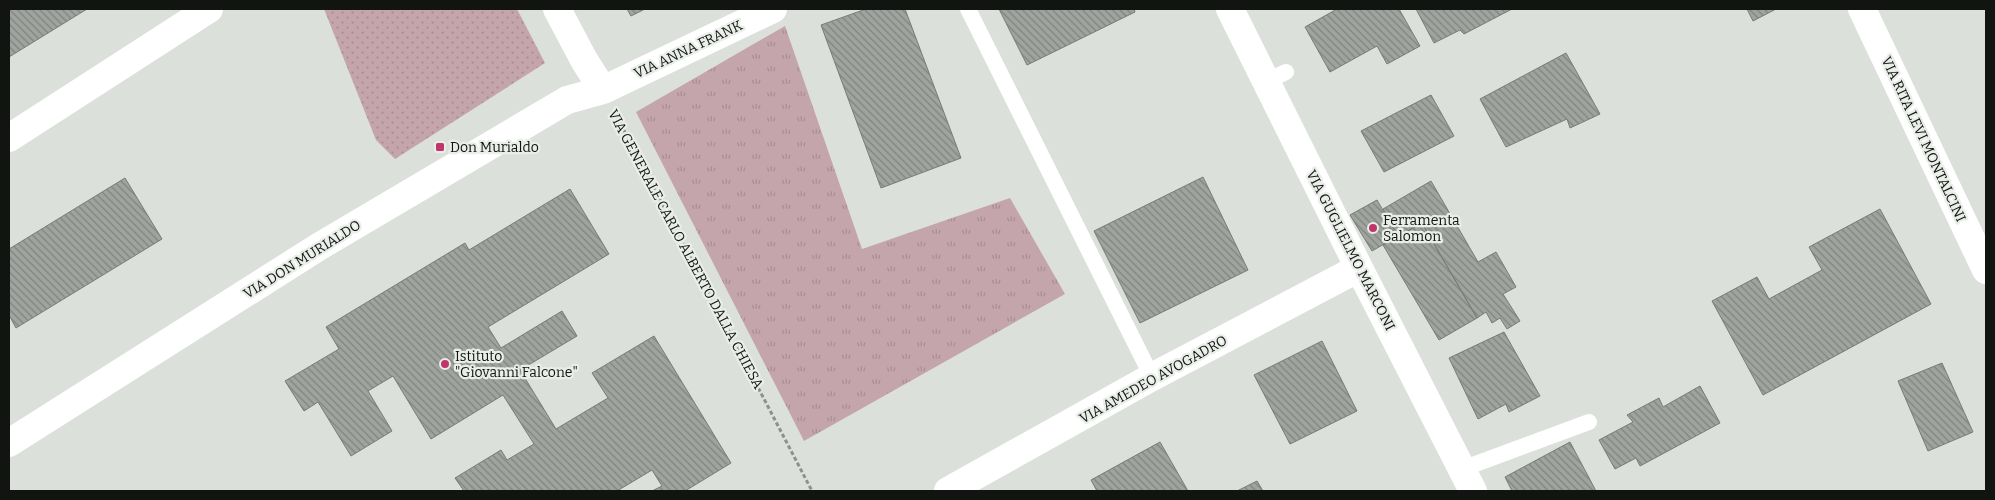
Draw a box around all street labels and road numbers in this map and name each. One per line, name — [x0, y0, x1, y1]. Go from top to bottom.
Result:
street label: VIA ANNA FRANK — [631, 17, 745, 82]
street label: VIA RITA LEVI MONTALCINI — [1878, 54, 1969, 225]
street label: VIA GENERALE CARLO ALBERTO DALLA CHIESA — [604, 107, 767, 392]
street label: VIA GUGLIELMO MARCONI — [1303, 167, 1399, 334]
street label: VIA DON MURIALDO — [240, 216, 364, 302]
street label: VIA AMEDEO AVOGADRO — [1076, 332, 1230, 427]

